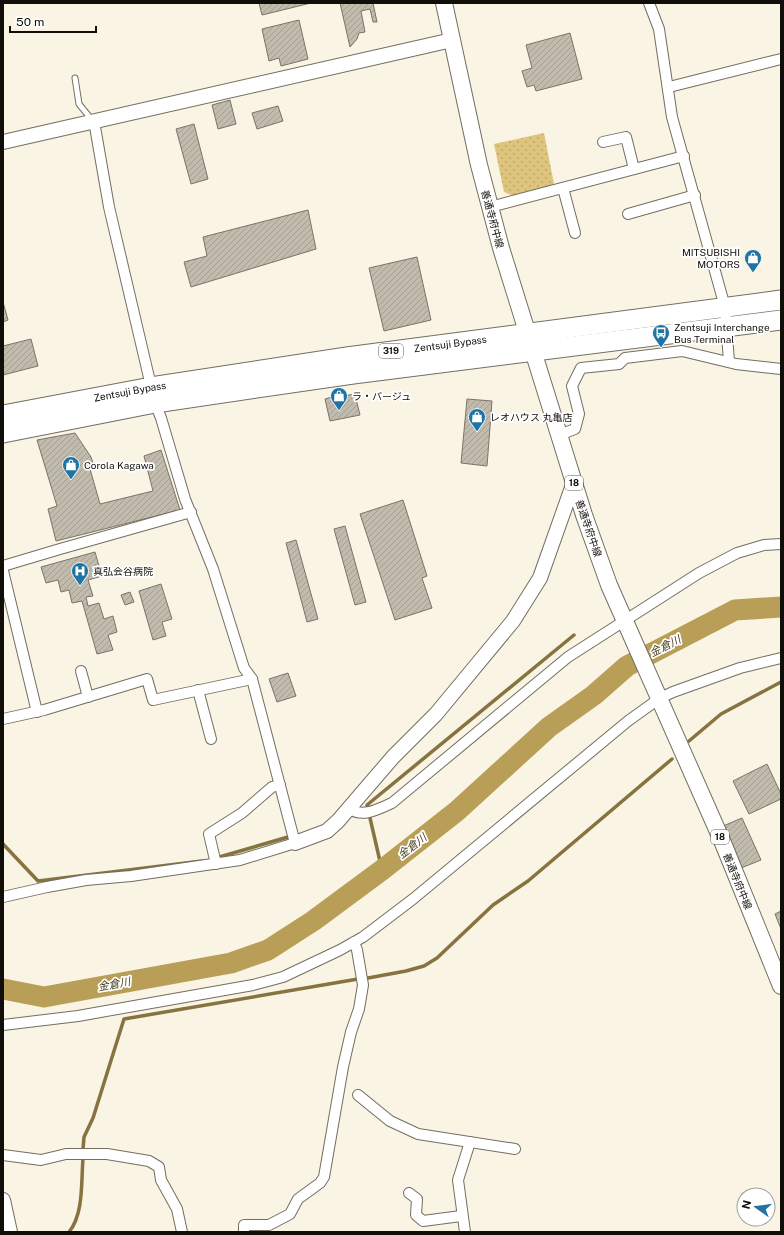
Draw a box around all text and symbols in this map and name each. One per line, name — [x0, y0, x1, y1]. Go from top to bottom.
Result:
scale bar — [10, 8, 96, 34]
text: 50 m — [16, 15, 44, 29]
street label: 善通寺府中線 — [479, 188, 507, 250]
place label: MITSUBISHI MOTORS — [682, 246, 740, 270]
shop icon: MITSUBISHI MOTORS — [743, 248, 763, 273]
place label: Zentsuji Interchange Bus Terminal — [674, 321, 770, 345]
bus stop icon: Zentsuji Interchange Bus Terminal — [651, 323, 671, 348]
street label: Zentsuji Bypass — [413, 333, 487, 354]
road number: 319 — [379, 344, 403, 358]
street label: Zentsuji Bypass — [93, 379, 167, 404]
shop icon: ラ・パージュ — [329, 386, 349, 411]
place label: ラ・パージュ — [352, 390, 411, 402]
shop icon: レオハウス 丸亀店 — [467, 407, 487, 432]
place label: レオハウス 丸亀店 — [490, 411, 572, 423]
shop icon: Corola Kagawa — [61, 455, 81, 480]
place label: Corola Kagawa — [84, 459, 154, 471]
road number: 18 — [565, 476, 583, 490]
street label: 善通寺府中線 — [574, 498, 604, 558]
hospital icon: 真弘会谷病院 — [70, 561, 90, 586]
place label: 真弘会谷病院 — [93, 565, 153, 577]
water label: 金倉川 — [648, 633, 683, 659]
water label: 金倉川 — [395, 830, 429, 861]
road number: 18 — [711, 830, 729, 844]
street label: 善通寺府中線 — [721, 851, 755, 911]
water label: 金倉川 — [97, 975, 132, 993]
north arrow — [736, 1187, 776, 1227]
text: N — [739, 1199, 753, 1210]

